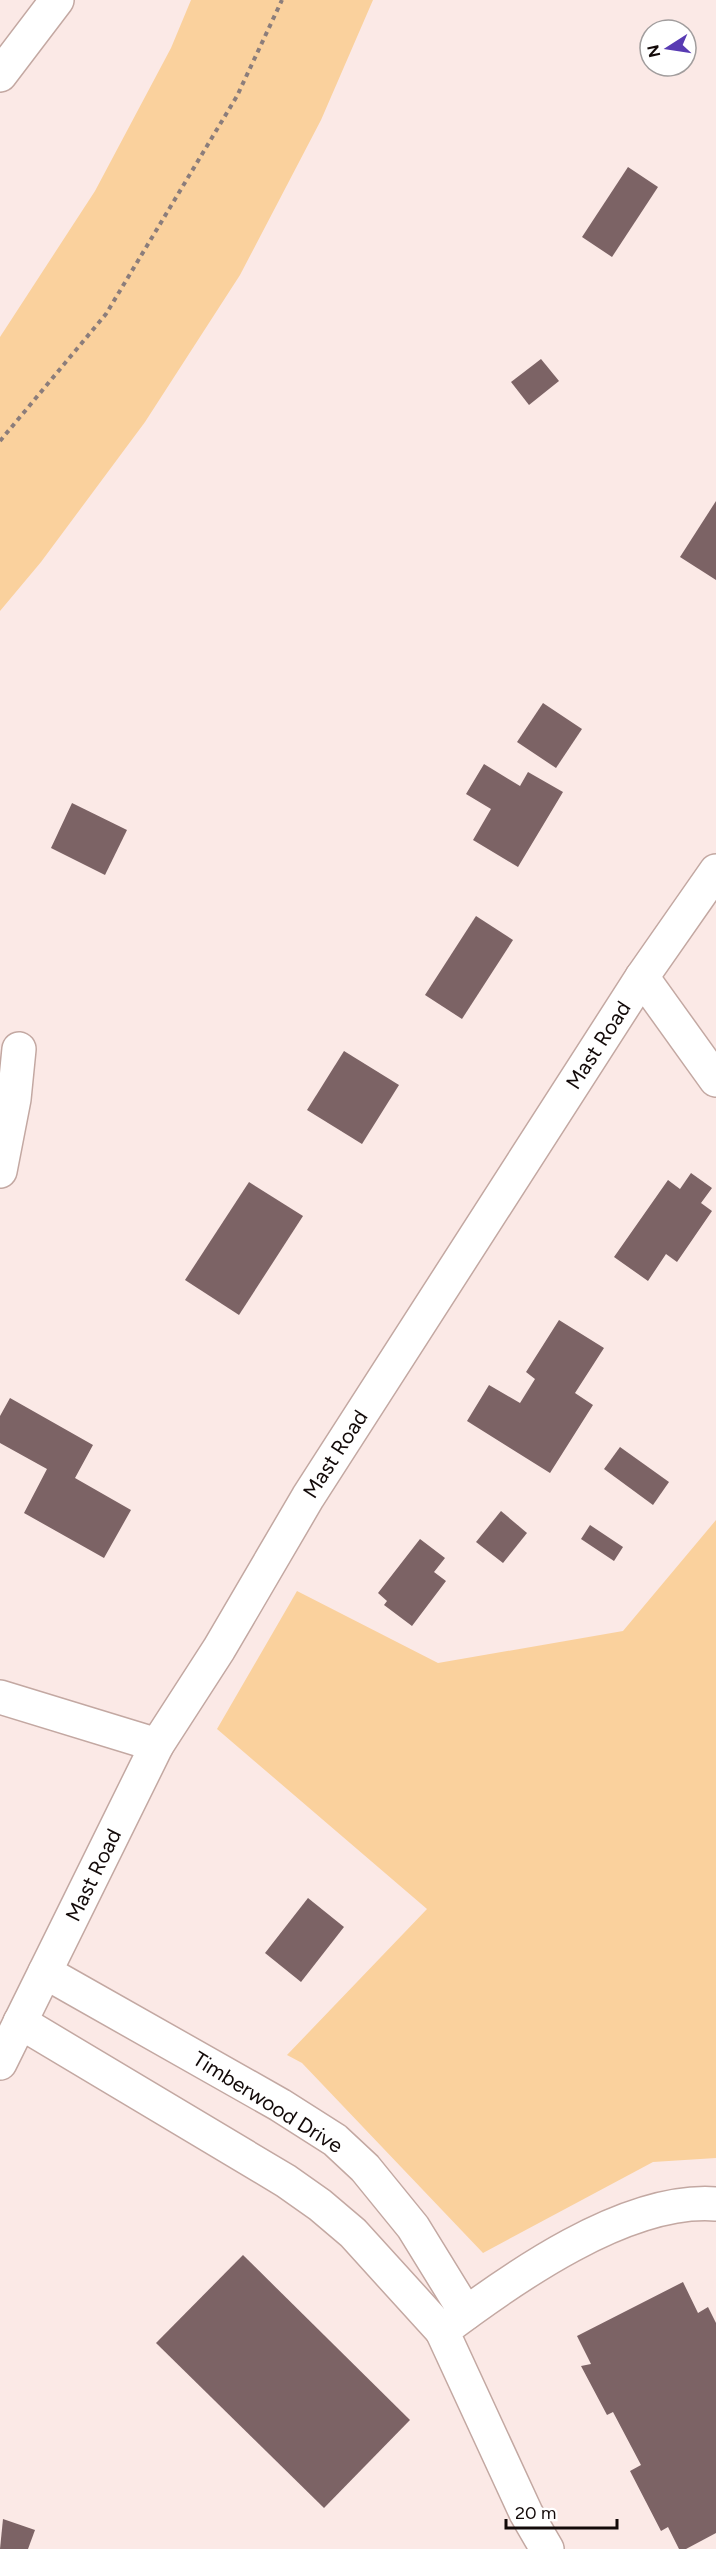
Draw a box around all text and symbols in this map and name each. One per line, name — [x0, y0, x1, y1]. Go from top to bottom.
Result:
north arrow — [638, 18, 698, 78]
text: N — [643, 43, 664, 59]
street label: Mast Road — [560, 996, 636, 1094]
street label: Mast Road — [297, 1405, 373, 1503]
street label: Mast Road — [60, 1825, 126, 1925]
street label: Timberwood Drive — [189, 2046, 347, 2158]
scale bar — [506, 2492, 617, 2530]
text: 20 m — [515, 2502, 556, 2524]

